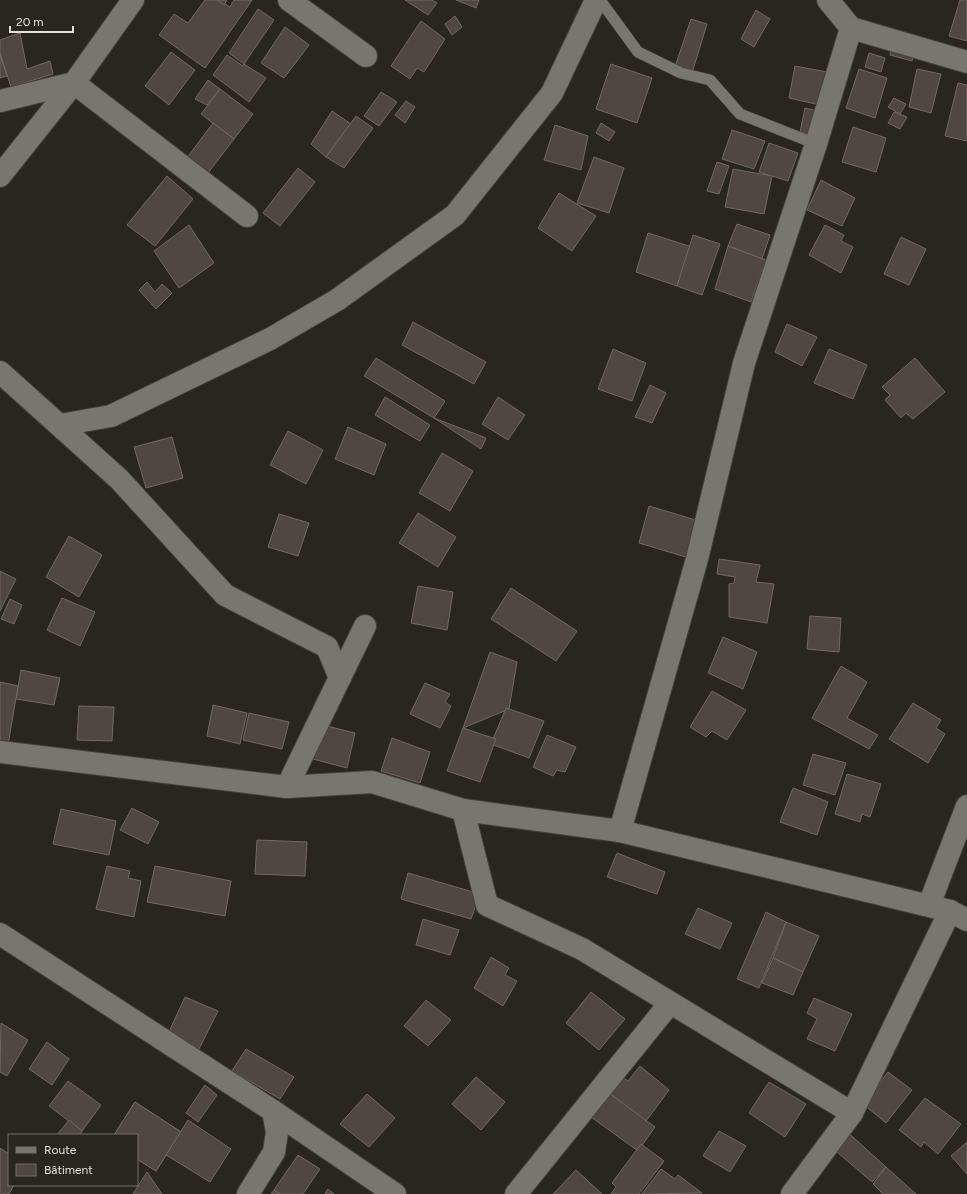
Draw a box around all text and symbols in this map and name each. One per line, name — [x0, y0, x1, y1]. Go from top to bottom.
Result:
scale bar — [10, 8, 73, 34]
text: 20 m — [16, 15, 44, 29]
legend — [8, 1134, 138, 1186]
text: Route — [44, 1143, 77, 1157]
text: Bâtiment — [44, 1163, 93, 1177]

